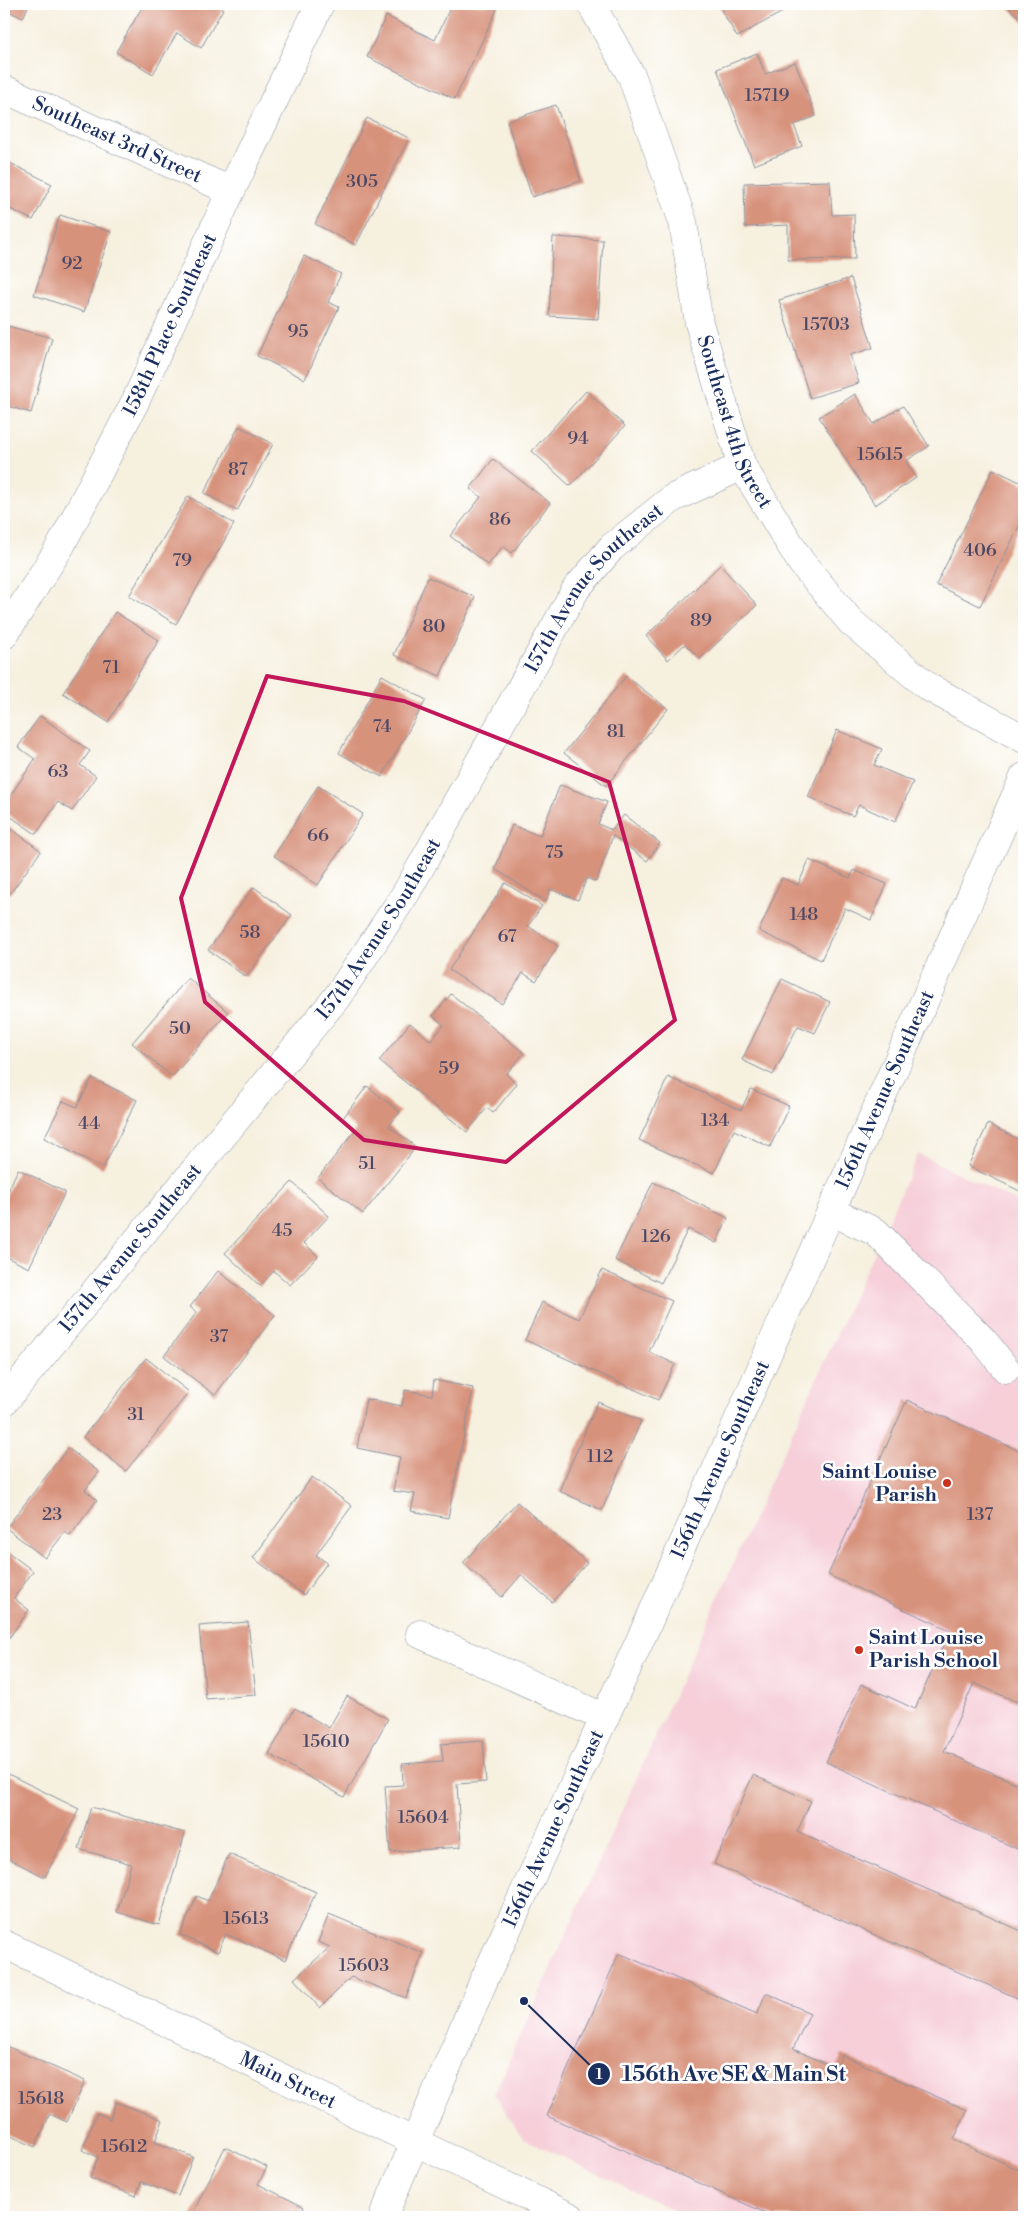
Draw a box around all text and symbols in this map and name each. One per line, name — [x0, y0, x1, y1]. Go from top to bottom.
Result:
house number: 15719 — [745, 84, 789, 107]
street label: Southeast 3rd Street — [28, 91, 206, 189]
house number: 305 — [346, 170, 378, 193]
street label: 158th Place Southeast — [117, 229, 223, 421]
house number: 92 — [61, 252, 83, 275]
house number: 15703 — [802, 313, 850, 336]
house number: 95 — [288, 320, 308, 343]
street label: Southeast 4th Street — [691, 332, 778, 513]
house number: 94 — [567, 427, 589, 450]
house number: 15615 — [857, 443, 903, 466]
house number: 87 — [228, 458, 248, 481]
street label: 157th Avenue Southeast — [519, 498, 668, 678]
house number: 86 — [489, 508, 511, 531]
house number: 406 — [963, 539, 997, 562]
house number: 79 — [172, 549, 192, 572]
house number: 89 — [690, 609, 712, 632]
house number: 80 — [423, 615, 446, 638]
house number: 71 — [102, 656, 120, 679]
house number: 74 — [373, 715, 392, 738]
house number: 81 — [607, 720, 625, 743]
house number: 63 — [48, 760, 68, 783]
house number: 66 — [307, 824, 329, 847]
street label: 157th Avenue Southeast — [311, 834, 447, 1025]
house number: 75 — [545, 841, 563, 864]
house number: 148 — [790, 903, 818, 926]
house number: 58 — [240, 921, 260, 944]
house number: 67 — [497, 925, 517, 948]
street label: 156th Avenue Southeast — [830, 987, 940, 1193]
house number: 50 — [169, 1017, 191, 1040]
house number: 59 — [439, 1057, 460, 1080]
house number: 134 — [701, 1109, 730, 1132]
house number: 44 — [78, 1112, 100, 1135]
house number: 51 — [358, 1152, 376, 1175]
street label: 157th Avenue Southeast — [53, 1158, 207, 1338]
house number: 45 — [272, 1219, 292, 1242]
house number: 126 — [641, 1225, 671, 1248]
house number: 37 — [210, 1325, 228, 1348]
street label: 156th Avenue Southeast — [665, 1357, 775, 1563]
house number: 31 — [127, 1403, 145, 1426]
house number: 112 — [587, 1445, 613, 1468]
place label: Saint Louise Parish — [823, 1460, 938, 1508]
marker: Saint Louise Parish — [941, 1477, 953, 1489]
house number: 23 — [42, 1503, 62, 1526]
house number: 137 — [967, 1503, 993, 1526]
place label: Saint Louise Parish School — [869, 1626, 998, 1674]
marker: Saint Louise Parish School — [853, 1644, 865, 1656]
street label: 156th Avenue Southeast — [497, 1726, 610, 1932]
house number: 15610 — [302, 1730, 350, 1753]
house number: 15604 — [397, 1806, 449, 1829]
house number: 15613 — [223, 1907, 269, 1930]
house number: 15603 — [339, 1954, 389, 1977]
street label: Main Street — [235, 2047, 340, 2115]
callout: 156th Ave SE & Main St — [587, 2056, 856, 2092]
text: 156th Ave SE & Main St — [622, 2062, 846, 2088]
text: 1 — [595, 2065, 603, 2084]
house number: 15618 — [18, 2087, 64, 2110]
house number: 15612 — [101, 2135, 147, 2158]

